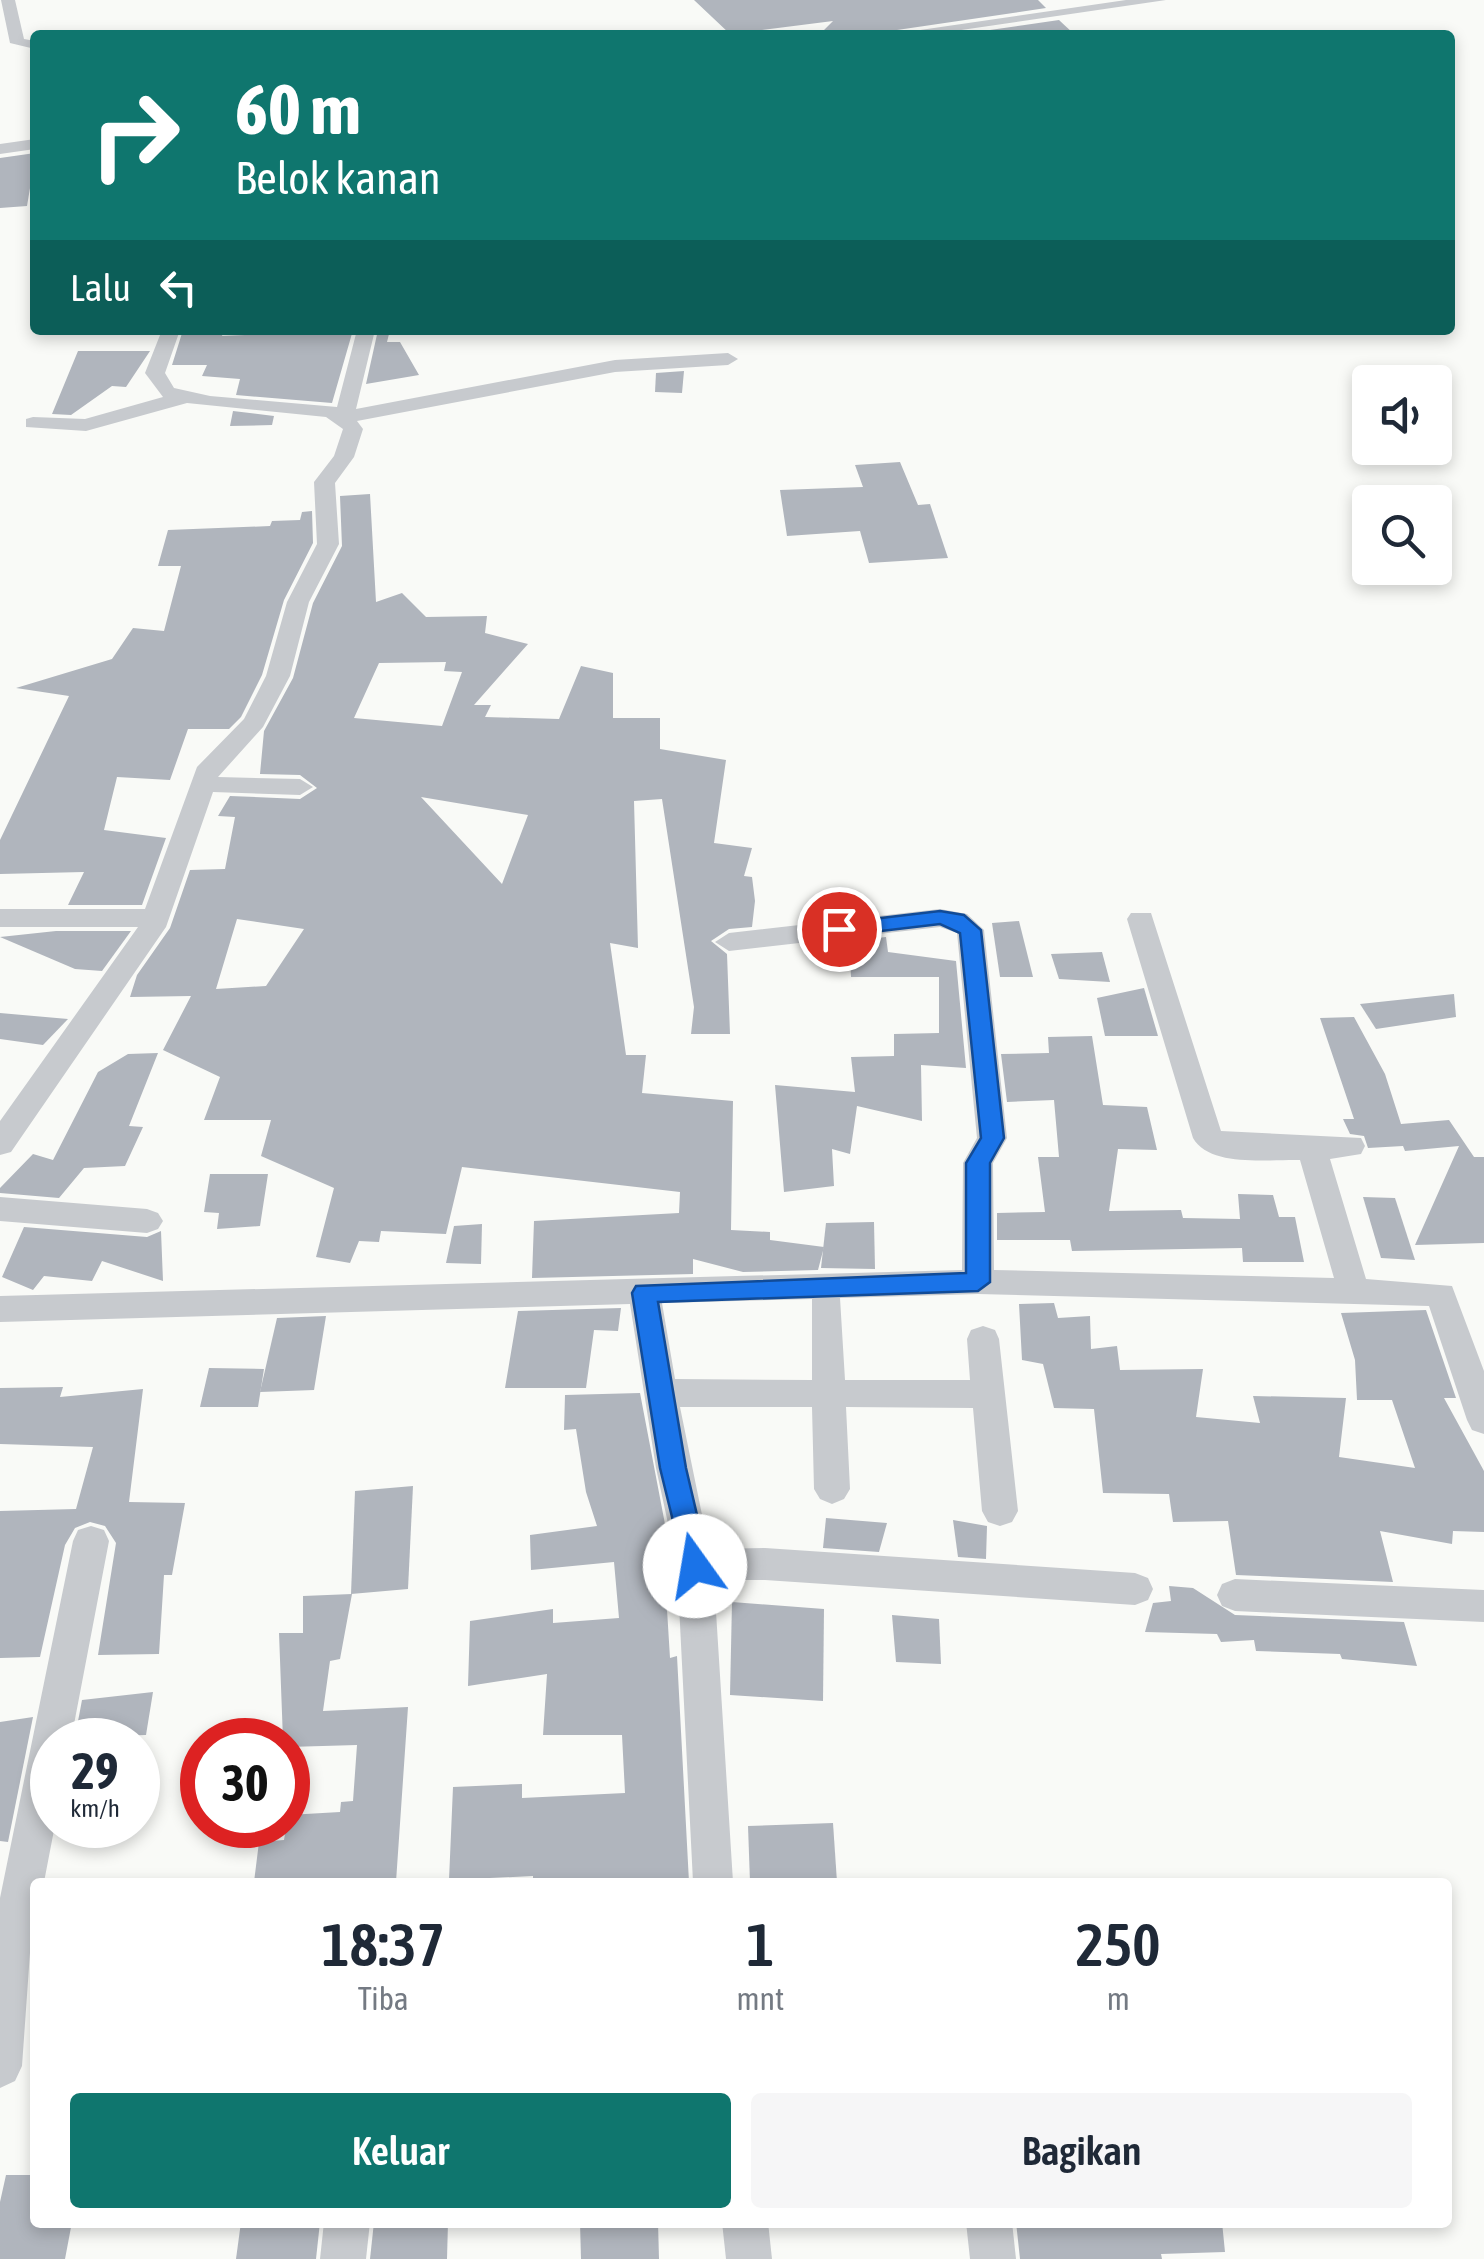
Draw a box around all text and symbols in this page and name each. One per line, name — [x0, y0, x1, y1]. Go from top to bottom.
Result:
text: 60 m — [235, 69, 361, 149]
icon: right — [70, 70, 200, 200]
text: Belok kanan — [235, 152, 441, 204]
icon: left — [151, 260, 206, 315]
text: Lalu — [70, 266, 131, 309]
map controls — [1352, 365, 1452, 585]
button: sound — [1352, 365, 1452, 465]
button: search — [1352, 485, 1452, 585]
pin — [797, 887, 882, 972]
icon: arrive — [812, 902, 867, 957]
position arrow — [643, 1514, 747, 1618]
speed limit sign: 30 — [180, 1718, 310, 1848]
text: 29 — [71, 1742, 118, 1800]
text: km/h — [70, 1794, 120, 1822]
text: 18:37 — [322, 1910, 445, 1979]
text: 1 — [746, 1910, 775, 1979]
text: 250 — [1076, 1910, 1160, 1979]
text: Tiba — [358, 1980, 409, 2017]
text: mnt — [737, 1980, 784, 2017]
text: m — [1107, 1980, 1130, 2017]
button: Keluar — [70, 2093, 731, 2208]
button: Bagikan — [751, 2093, 1412, 2208]

